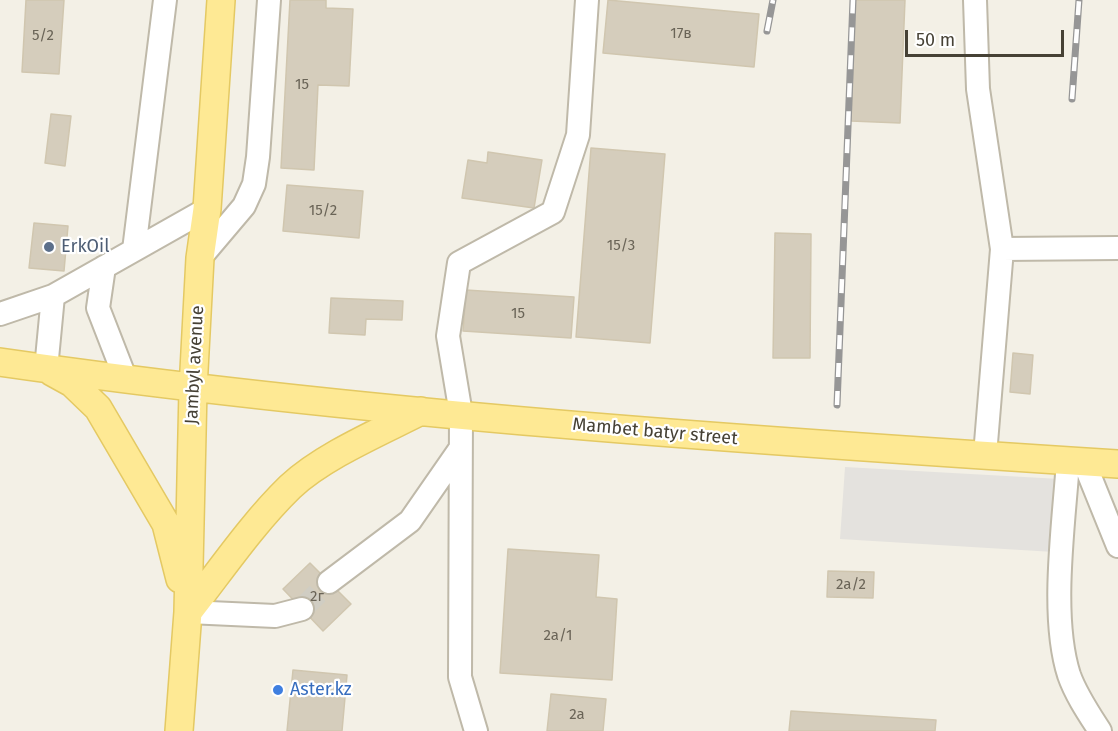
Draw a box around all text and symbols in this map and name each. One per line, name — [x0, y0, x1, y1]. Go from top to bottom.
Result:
scale bar — [908, 18, 1067, 56]
house number: 17в — [670, 25, 692, 43]
house number: 5/2 — [32, 27, 54, 45]
text: 50 m — [916, 29, 955, 51]
house number: 15 — [295, 76, 309, 94]
house number: 15/2 — [309, 202, 337, 220]
place label: ErkOil — [61, 236, 109, 258]
house number: 15/3 — [607, 237, 635, 255]
marker: ErkOil — [42, 240, 56, 254]
street label: Jambyl avenue — [181, 305, 209, 425]
house number: 15 — [511, 305, 525, 323]
street label: Mambet batyr street — [572, 414, 738, 450]
house number: 2а/2 — [836, 576, 866, 594]
house number: 2г — [310, 588, 324, 606]
house number: 2а/1 — [544, 627, 572, 645]
place label: Aster.kz — [290, 679, 352, 701]
marker: Aster.kz — [271, 683, 285, 697]
house number: 2а — [569, 706, 585, 724]

